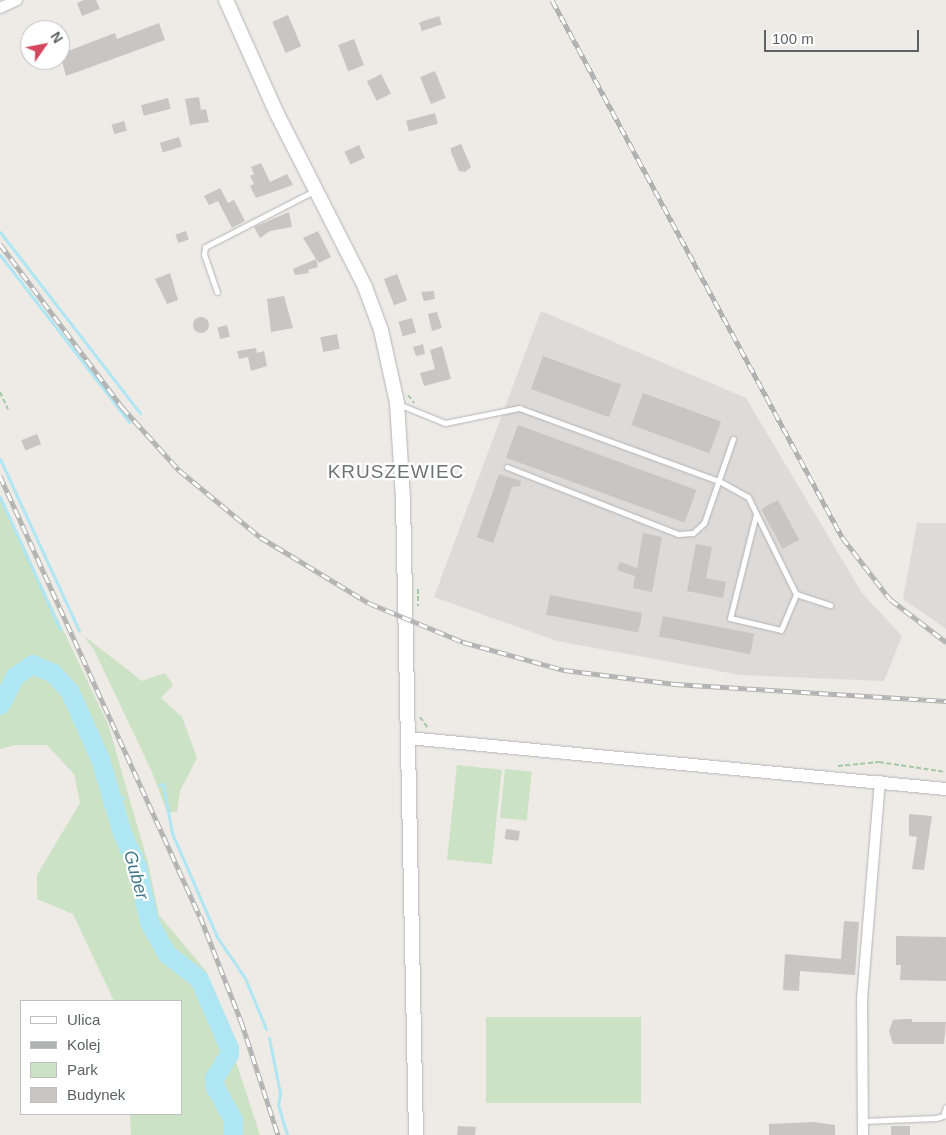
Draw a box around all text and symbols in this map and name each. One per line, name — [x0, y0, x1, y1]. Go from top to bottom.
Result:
north arrow — [20, 20, 70, 70]
scale bar — [766, 20, 921, 52]
text: N — [47, 29, 66, 46]
text: 100 m — [772, 30, 814, 47]
district label: KRUSZEWIEC — [326, 461, 466, 483]
water label: Guber — [119, 848, 153, 902]
legend — [20, 1000, 182, 1115]
text: Ulica — [67, 1011, 100, 1028]
text: Kolej — [67, 1036, 100, 1053]
text: Park — [67, 1061, 98, 1078]
text: Budynek — [67, 1086, 125, 1103]

